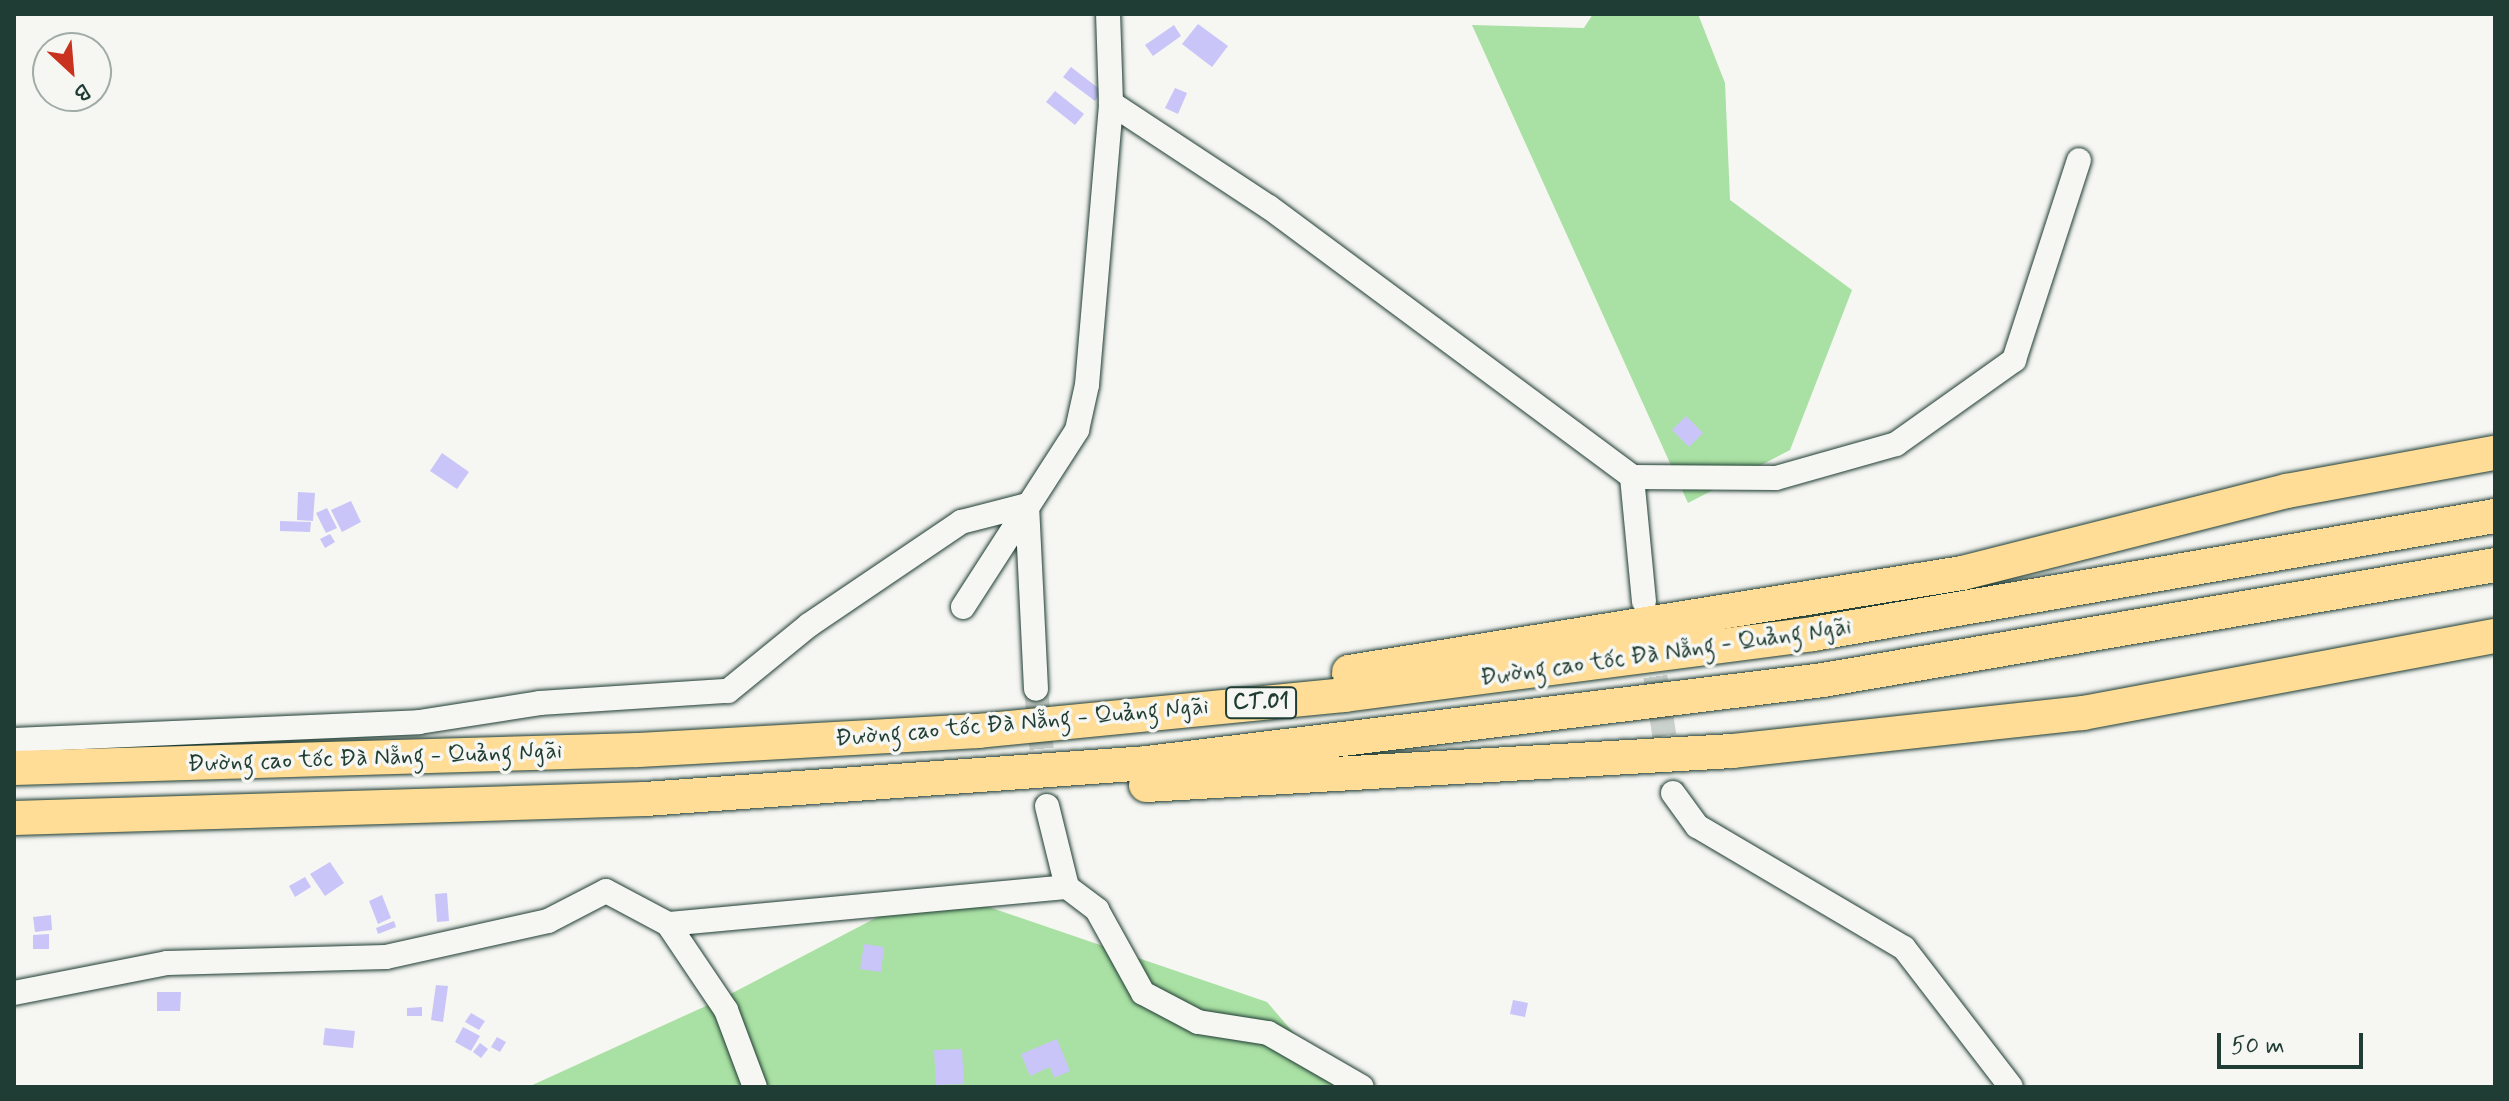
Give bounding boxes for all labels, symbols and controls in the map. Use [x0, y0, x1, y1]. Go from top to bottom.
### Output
north arrow [32, 32, 112, 112]
text: B [69, 76, 94, 107]
street label: Đường cao tốc Đà Nẵng - Quảng Ngãi [1478, 613, 1854, 693]
road number: CT.01 [1225, 685, 1297, 721]
street label: Đường cao tốc Đà Nẵng - Quảng Ngãi [833, 692, 1211, 754]
street label: Đường cao tốc Đà Nẵng - Quảng Ngãi [187, 737, 563, 779]
scale bar [2221, 1017, 2367, 1067]
text: 50 m [2231, 1031, 2285, 1062]

